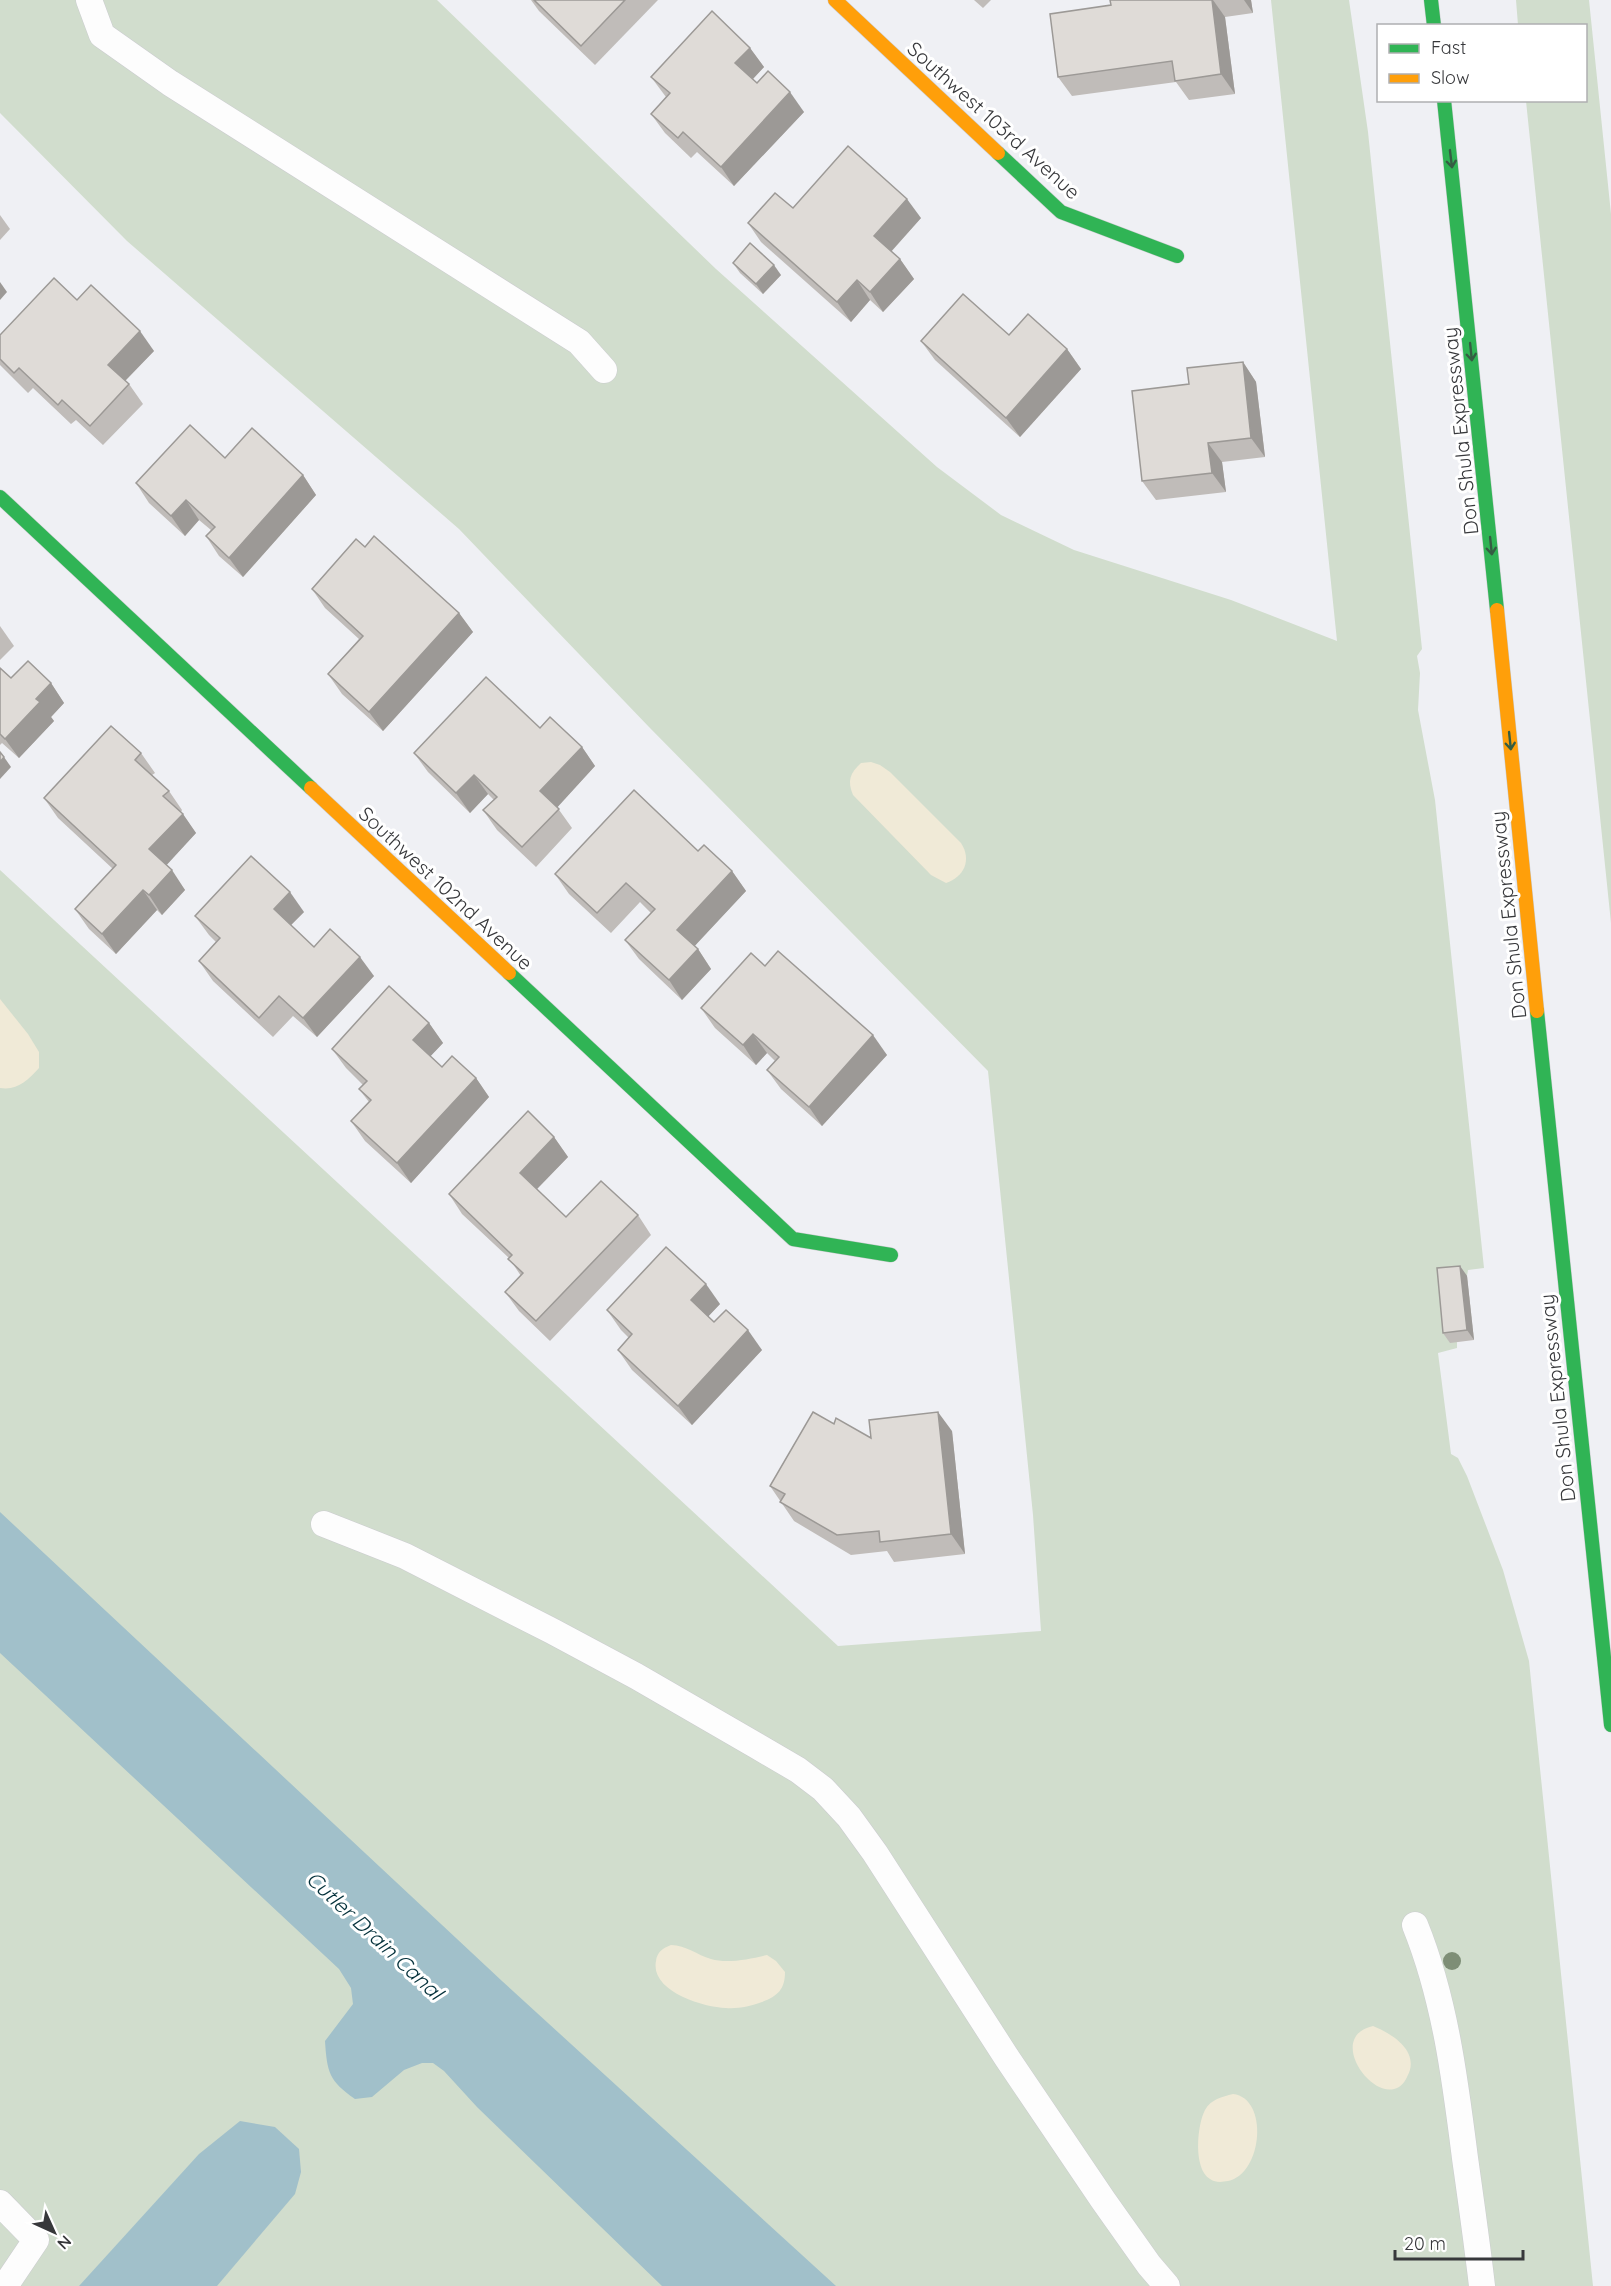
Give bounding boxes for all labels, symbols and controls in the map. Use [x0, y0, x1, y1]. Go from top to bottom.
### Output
legend [1377, 24, 1587, 102]
street label: Southwest 103rd Avenue [902, 36, 1086, 204]
text: Fast [1431, 36, 1466, 59]
text: Slow [1431, 66, 1469, 89]
one-way arrow [1445, 148, 1456, 168]
street label: Don Shula Expressway [1437, 326, 1483, 536]
one-way arrow [1466, 342, 1477, 362]
one-way arrow [1486, 536, 1497, 556]
one-way arrow [1505, 730, 1516, 750]
street label: Southwest 102nd Avenue [354, 801, 538, 975]
street label: Don Shula Expressway [1485, 810, 1531, 1020]
street label: Don Shula Expressway [1534, 1293, 1580, 1503]
water label: Cutler Drain Canal [301, 1865, 450, 2006]
north arrow [24, 2202, 84, 2262]
scale bar [1395, 2223, 1522, 2261]
text: N [53, 2231, 76, 2254]
text: 20 m [1404, 2232, 1446, 2255]

